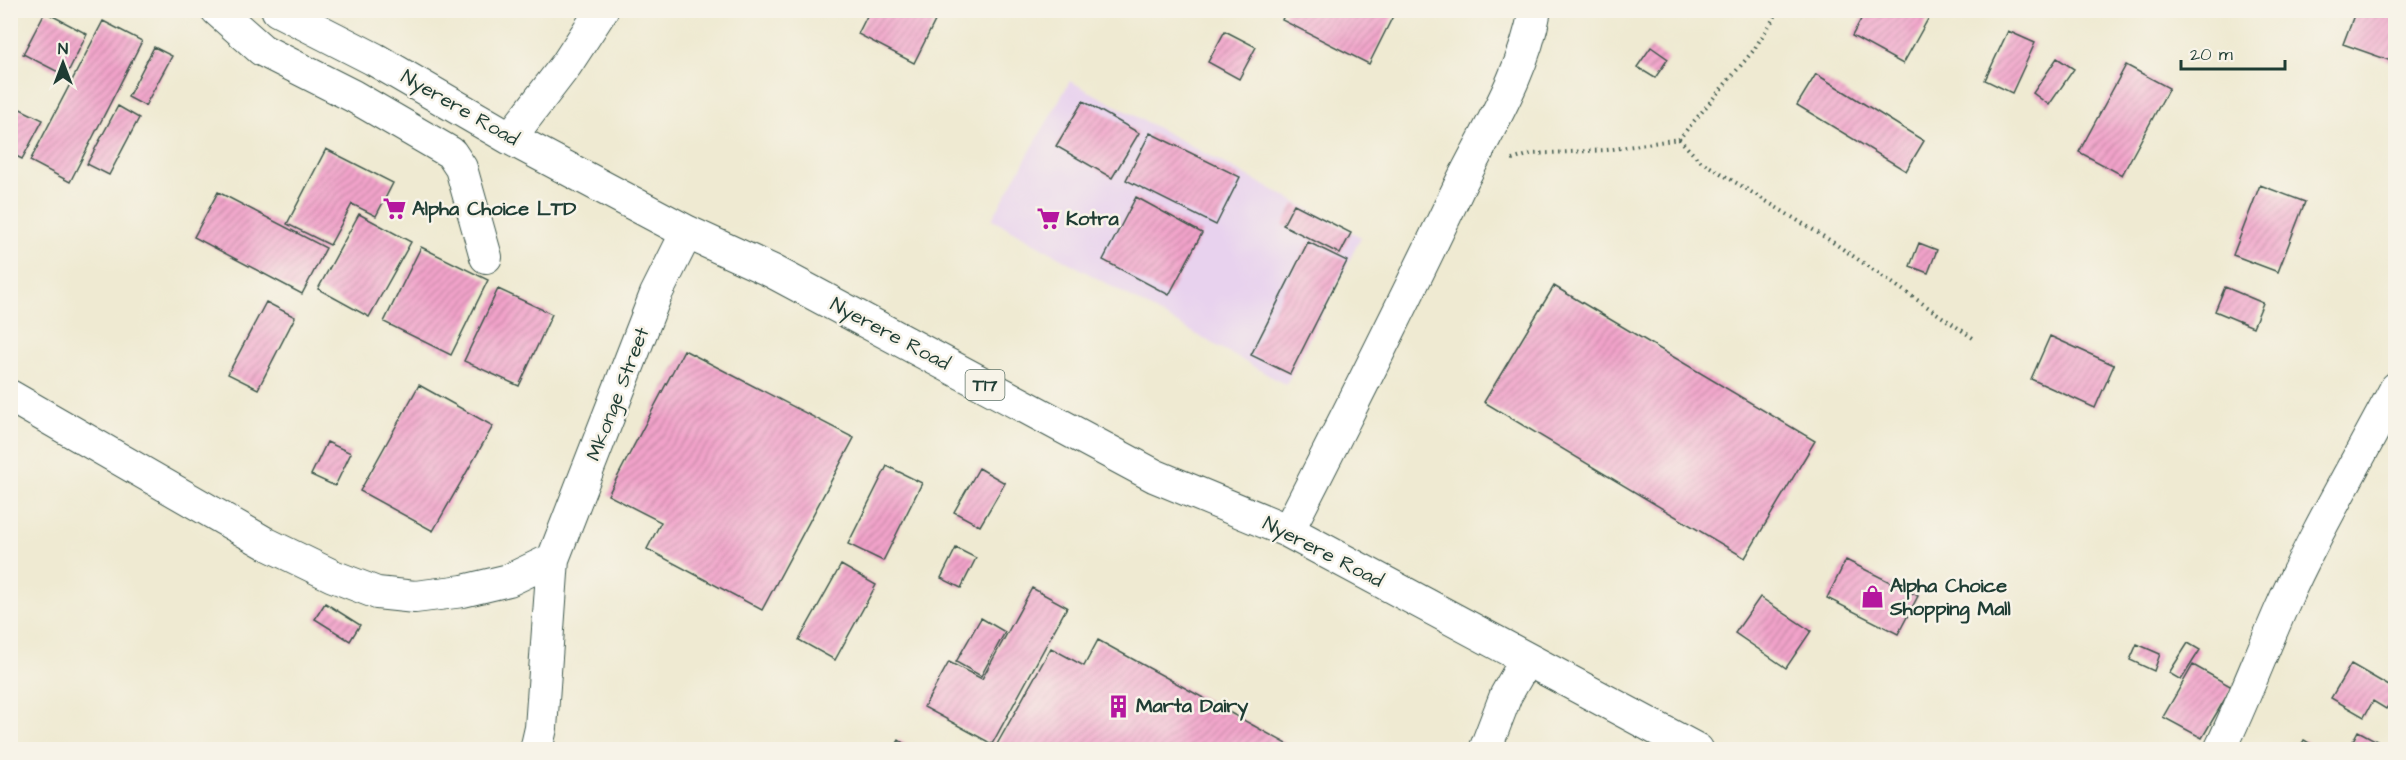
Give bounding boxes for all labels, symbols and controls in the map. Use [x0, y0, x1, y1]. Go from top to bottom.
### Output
north arrow [33, 33, 93, 93]
scale bar [2181, 33, 2284, 71]
text: N [58, 38, 68, 60]
text: 20 m [2190, 42, 2233, 67]
street label: Nyerere Road [395, 63, 524, 154]
place label: Alpha Choice LTD [412, 195, 576, 223]
supermarket icon: Alpha Choice LTD [381, 196, 407, 222]
place label: Kotra [1066, 205, 1119, 233]
supermarket icon: Kotra [1035, 206, 1061, 232]
street label: Nyerere Road [825, 291, 955, 378]
street label: Mkonge Street [580, 323, 657, 465]
road number: T17 [966, 370, 1004, 400]
street label: Nyerere Road [1257, 510, 1388, 595]
place label: Alpha Choice Shopping Mall [1889, 572, 2011, 624]
shop icon: Alpha Choice Shopping Mall [1859, 584, 1885, 610]
place label: Marta Dairy [1136, 692, 1248, 721]
building icon: Marta Dairy [1105, 693, 1131, 719]

